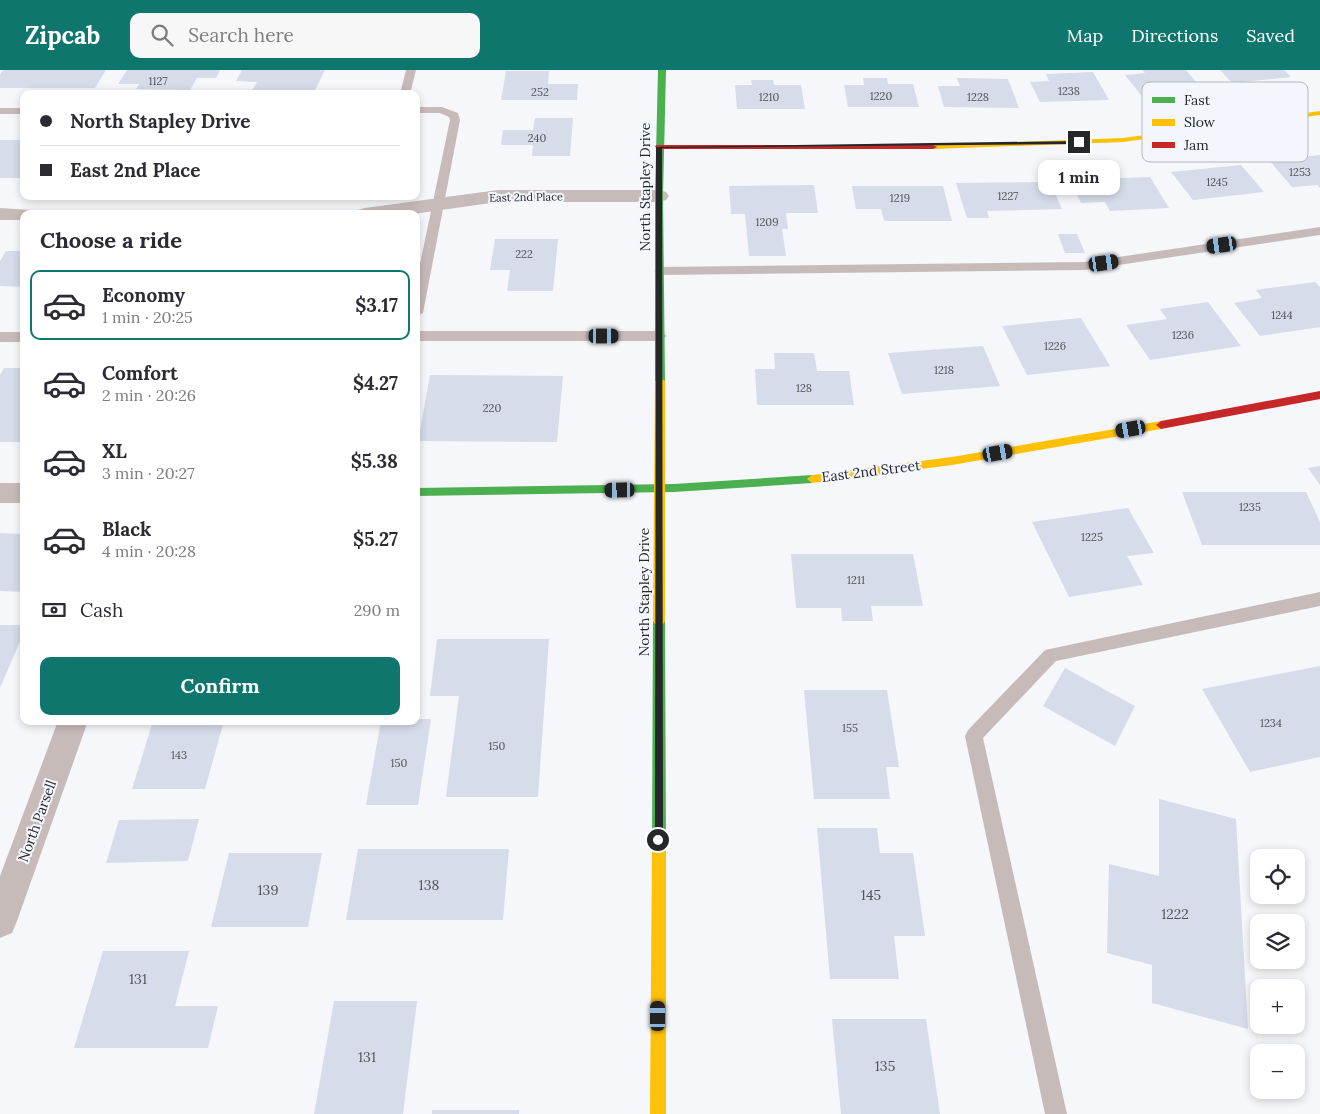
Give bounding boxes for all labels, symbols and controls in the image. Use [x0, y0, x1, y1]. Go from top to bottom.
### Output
search box [130, 13, 480, 58]
text: Zipcab [25, 20, 100, 51]
icon: search [148, 21, 176, 49]
text: Search here [188, 23, 294, 47]
text: Map [1067, 24, 1103, 47]
text: Directions [1131, 24, 1218, 47]
text: Saved [1246, 24, 1295, 47]
house number: 1127 [149, 74, 168, 88]
legend [1142, 82, 1308, 162]
house number: 1238 [1058, 84, 1080, 98]
house number: 252 [531, 85, 549, 99]
house number: 1220 [870, 89, 892, 103]
house number: 1210 [759, 90, 780, 104]
house number: 1228 [967, 90, 989, 104]
text: Fast [1184, 91, 1211, 109]
text: North Stapley Drive [70, 109, 250, 133]
text: Slow [1184, 113, 1216, 131]
street label: North Stapley Drive [636, 122, 654, 251]
house number: 240 [528, 131, 546, 145]
route end [1068, 131, 1090, 153]
text: Jam [1183, 136, 1209, 154]
text: East 2nd Place [70, 158, 200, 182]
callout: 1 min [1038, 160, 1120, 194]
house number: 1253 [1289, 165, 1311, 179]
text: 1 min [1059, 167, 1099, 187]
house number: 1245 [1206, 175, 1228, 189]
street label: East 2nd Place [489, 189, 563, 205]
house number: 1227 [998, 189, 1018, 203]
house number: 1219 [890, 191, 910, 205]
house number: 1209 [755, 215, 779, 229]
text: Choose a ride [40, 226, 182, 254]
car [1206, 235, 1237, 255]
house number: 222 [515, 247, 533, 261]
car [1088, 253, 1119, 273]
icon: car [42, 283, 87, 328]
text: Economy [102, 283, 185, 307]
text: $3.17 [355, 293, 398, 317]
text: 1 min · 20:25 [102, 307, 193, 327]
house number: 1244 [1271, 308, 1293, 322]
house number: 1236 [1172, 328, 1194, 342]
car [589, 329, 619, 344]
house number: 1226 [1044, 339, 1066, 353]
icon: car [42, 361, 87, 406]
text: Comfort [102, 361, 178, 385]
house number: 1218 [934, 363, 954, 377]
text: $4.27 [353, 371, 398, 395]
house number: 128 [796, 381, 812, 395]
text: 2 min · 20:26 [102, 385, 196, 405]
house number: 220 [483, 401, 501, 415]
car [1114, 419, 1147, 439]
icon: car [42, 439, 87, 484]
text: XL [102, 439, 127, 463]
car [981, 443, 1014, 463]
text: $5.38 [351, 449, 398, 473]
street label: East 2nd Street [821, 456, 922, 486]
text: 3 min · 20:27 [102, 463, 195, 483]
car [604, 482, 635, 498]
house number: 1235 [1239, 500, 1261, 514]
icon: car [42, 517, 87, 562]
text: Black [102, 517, 151, 541]
text: $5.27 [353, 527, 398, 551]
street label: North Stapley Drive [635, 527, 653, 656]
house number: 1225 [1081, 530, 1103, 544]
text: 4 min · 20:28 [102, 541, 196, 561]
house number: 1211 [847, 573, 865, 587]
icon: cash [40, 596, 68, 624]
text: Cash [80, 598, 123, 622]
text: 290 m [354, 600, 400, 620]
button: Confirm [40, 657, 400, 715]
house number: 1234 [1260, 716, 1282, 730]
house number: 155 [842, 721, 858, 735]
house number: 150 [489, 739, 506, 753]
house number: 143 [171, 748, 187, 762]
house number: 150 [391, 756, 408, 770]
street label: North Parsell [14, 777, 60, 864]
route start [647, 829, 669, 851]
map controls [1250, 849, 1305, 1099]
button: locate [1250, 849, 1305, 904]
house number: 138 [419, 876, 440, 894]
house number: 139 [258, 881, 279, 899]
house number: 145 [861, 886, 881, 904]
house number: 1222 [1161, 905, 1189, 923]
button: layers [1250, 914, 1305, 969]
house number: 131 [129, 970, 147, 988]
button: + [1250, 979, 1305, 1034]
car [650, 1001, 665, 1031]
button: − [1250, 1044, 1305, 1099]
house number: 131 [358, 1048, 376, 1066]
house number: 135 [875, 1057, 895, 1075]

